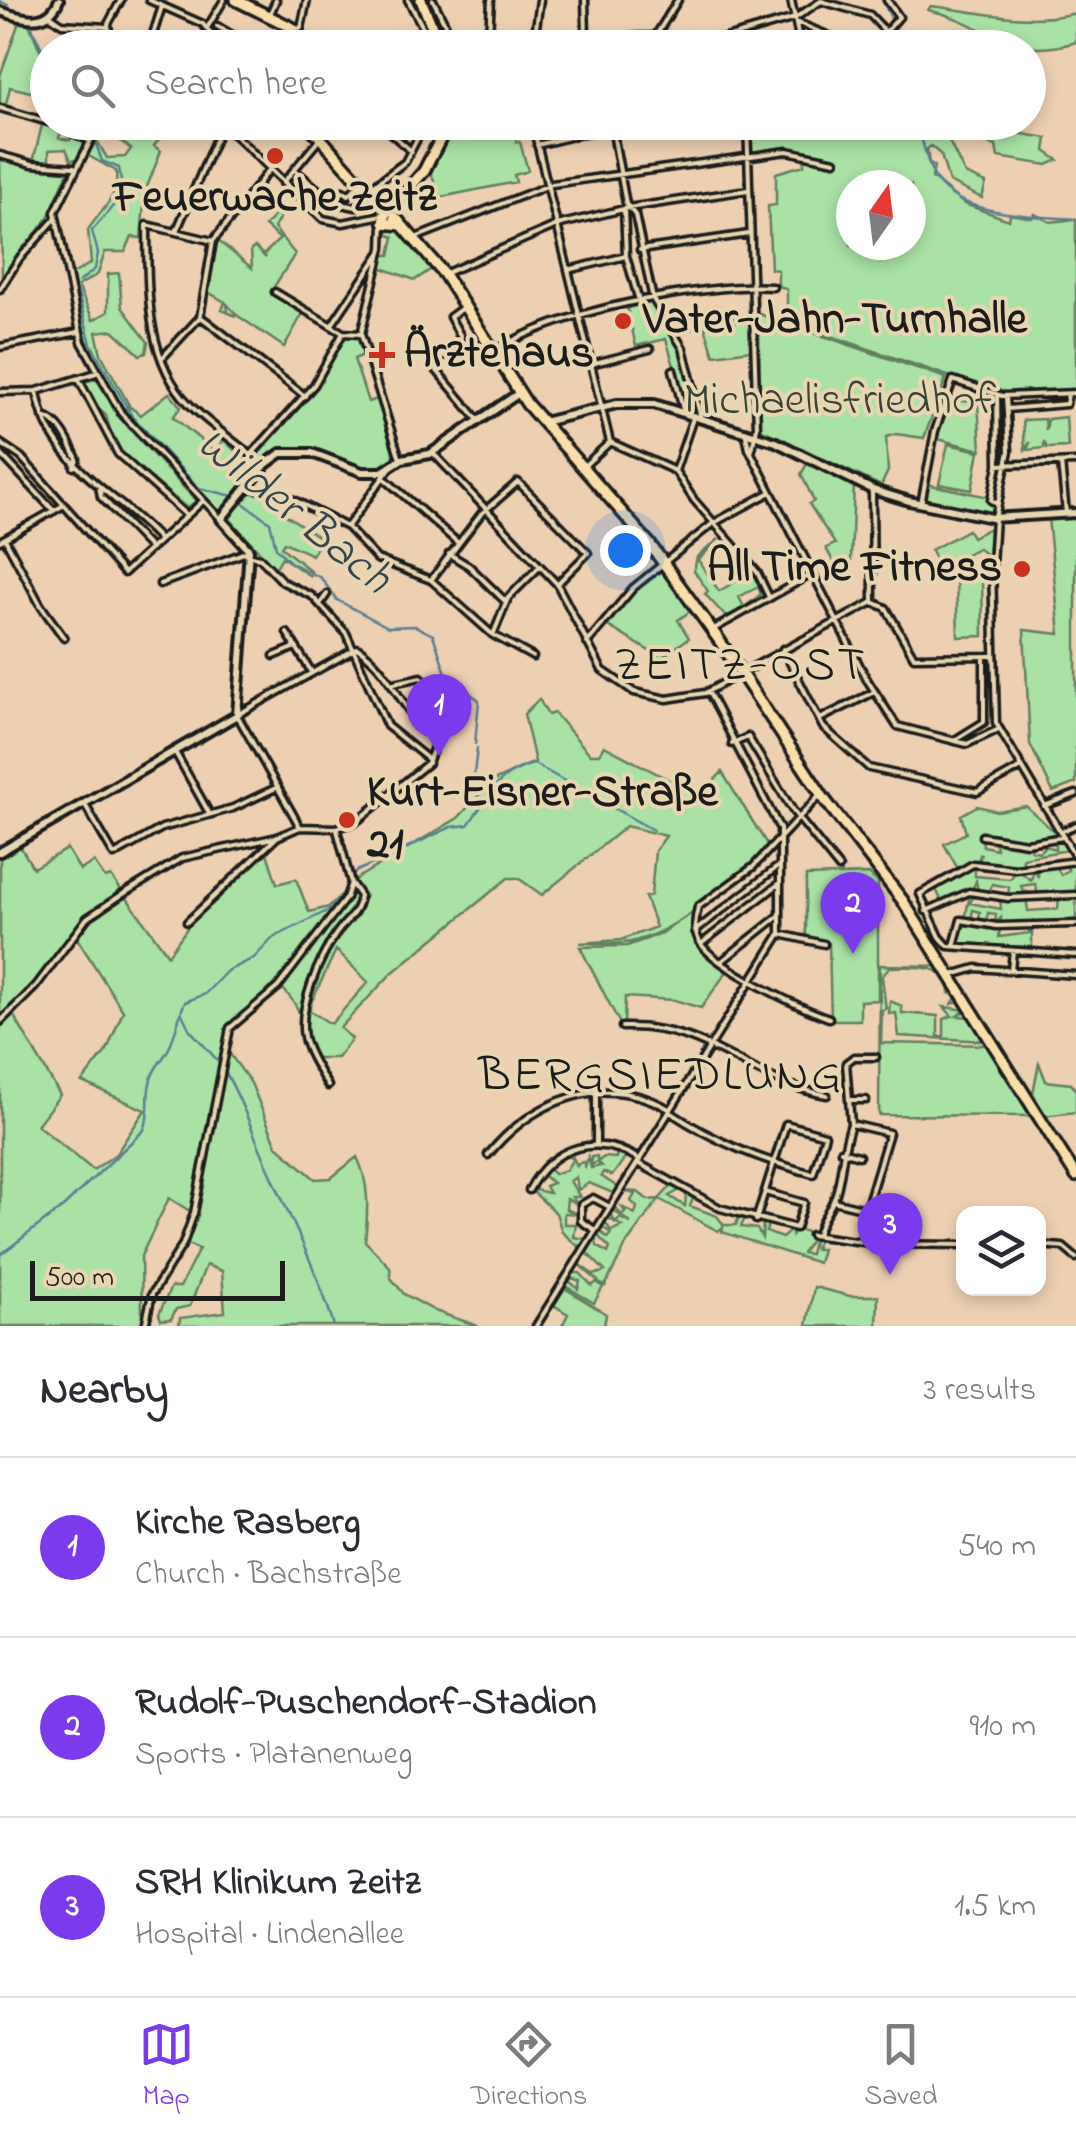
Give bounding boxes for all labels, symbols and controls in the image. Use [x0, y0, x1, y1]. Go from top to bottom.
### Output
search box [30, 30, 1046, 140]
text: Search here [145, 57, 327, 113]
icon: search [65, 58, 120, 113]
marker: Feuerwache Zeitz [264, 145, 286, 167]
place label: Feuerwache Zeitz [111, 166, 438, 232]
north arrow [836, 170, 926, 260]
place label: Vater-Jahn-Turnhalle [642, 288, 1029, 354]
marker: Vater-Jahn-Turnhalle [612, 310, 634, 332]
place label: Ärztehaus [404, 322, 594, 388]
marker: Ärztehaus [369, 342, 395, 368]
park label: Michaelisfriedhof [684, 369, 996, 435]
water label: Wilder Bach [180, 411, 407, 614]
your location [600, 525, 651, 576]
place label: All Time Fitness [707, 536, 1002, 602]
marker: All Time Fitness [1011, 558, 1033, 580]
district label: ZEITZ-OST [615, 632, 867, 702]
pin: 1 [406, 674, 472, 756]
place label: Kurt-Eisner-Straße 21 [366, 761, 720, 879]
marker: Kurt-Eisner-Straße 21 [336, 809, 358, 831]
pin: 2 [820, 872, 886, 954]
district label: BERGSIEDLUNG [477, 1042, 844, 1112]
pin: 3 [858, 1192, 922, 1275]
map controls [956, 1206, 1046, 1296]
button: layers [956, 1206, 1046, 1296]
scale bar [30, 1256, 285, 1300]
text: 500 m [45, 1258, 114, 1299]
text: Nearby [40, 1361, 168, 1422]
text: 3 results [924, 1368, 1036, 1415]
text: Kirche Rasberg [135, 1496, 360, 1552]
text: 1 [67, 1524, 78, 1571]
text: 540 m [958, 1524, 1036, 1571]
text: Church · Bachstraße [135, 1552, 402, 1599]
text: Rudolf-Puschendorf-Stadion [135, 1676, 596, 1732]
text: 2 [65, 1704, 80, 1751]
text: 910 m [970, 1704, 1036, 1751]
text: Sports · Platanenweg [135, 1732, 412, 1779]
text: SRH Klinikum Zeitz [135, 1856, 421, 1912]
text: 3 [66, 1884, 79, 1931]
text: 1.5 km [954, 1884, 1036, 1931]
text: Hospital · Lindenallee [135, 1912, 404, 1959]
tab: Map [139, 2017, 194, 2118]
tab: Directions [471, 2017, 587, 2118]
tab: Saved [864, 2017, 937, 2118]

